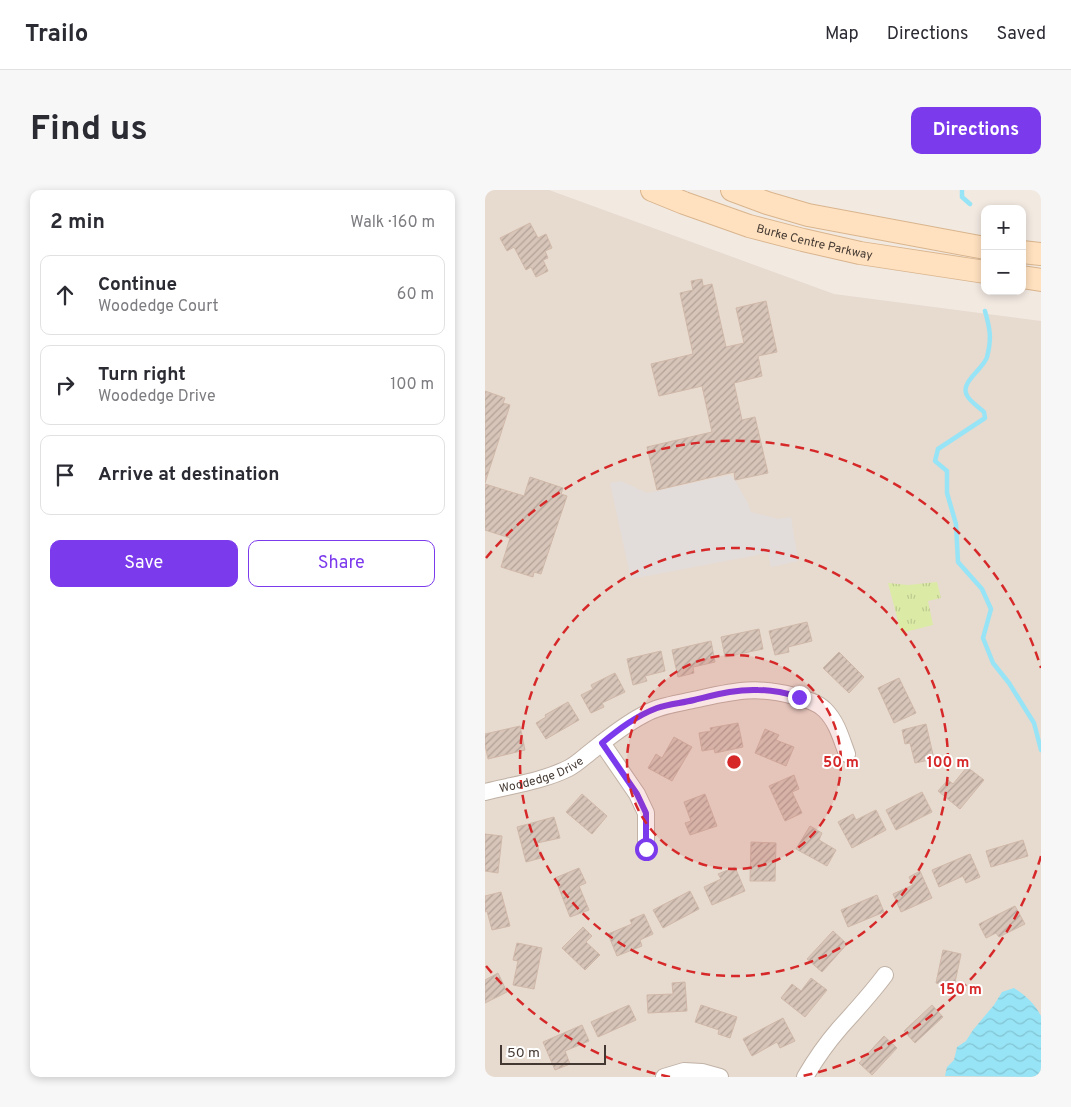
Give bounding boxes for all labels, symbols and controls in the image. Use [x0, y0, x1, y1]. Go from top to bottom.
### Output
text: Trailo [25, 20, 88, 50]
text: Map [825, 23, 859, 46]
text: Directions [887, 23, 969, 46]
text: Saved [997, 23, 1046, 46]
button: Directions [911, 107, 1041, 154]
text: Find us [30, 108, 148, 152]
map controls [981, 205, 1026, 295]
button: + [981, 205, 1026, 250]
text: 2 min [50, 209, 105, 236]
text: Walk · 160 m [350, 213, 435, 233]
street label: Burke Centre Parkway [754, 221, 874, 264]
button: − [981, 250, 1026, 295]
text: Continue [98, 273, 177, 297]
icon: ahead [51, 281, 79, 309]
text: 60 m [397, 285, 434, 305]
text: Woodedge Court [98, 297, 219, 317]
text: Turn right [98, 363, 186, 387]
icon: right [51, 371, 79, 399]
text: 100 m [390, 375, 434, 395]
text: Woodedge Drive [98, 387, 216, 407]
icon: arrive [51, 461, 79, 489]
text: Arrive at destination [98, 463, 279, 487]
button: Save [50, 540, 238, 587]
button: Share [248, 540, 435, 587]
route end [788, 686, 811, 709]
centre of rings [725, 753, 743, 771]
street label: Woodedge Drive [498, 754, 587, 797]
text: 50 m [823, 754, 859, 773]
text: 100 m [927, 754, 969, 773]
route start [635, 838, 658, 861]
text: 150 m [940, 981, 982, 1000]
scale bar [500, 1042, 606, 1065]
text: 50 m [507, 1045, 540, 1062]

